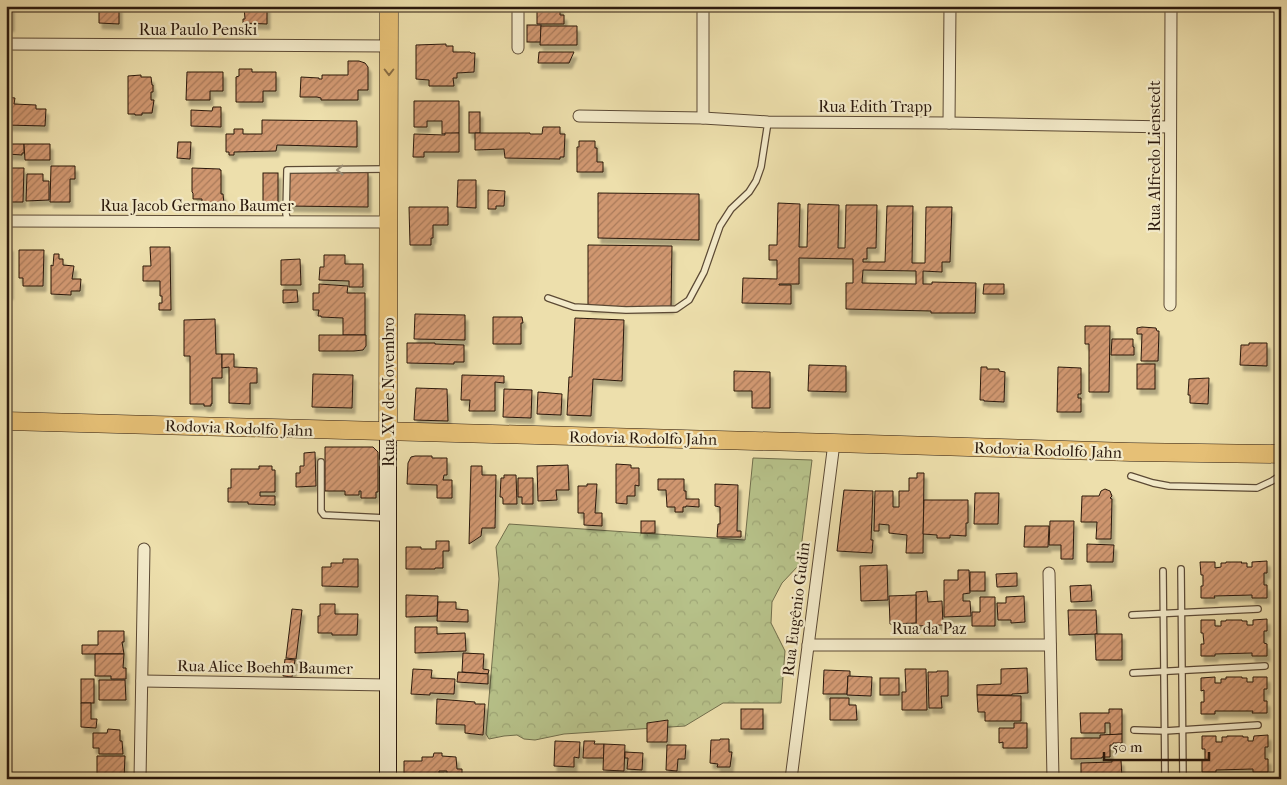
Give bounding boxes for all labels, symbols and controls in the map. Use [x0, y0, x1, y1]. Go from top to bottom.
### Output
street label: Rua Paulo Penski [139, 20, 257, 39]
one-way arrow [384, 69, 394, 77]
street label: Rua Alfredo Lienstedt [1145, 80, 1164, 232]
street label: Rua Edith Trapp [818, 97, 932, 116]
one-way arrow [336, 165, 344, 175]
street label: Rua Jacob Germano Baumer [100, 196, 294, 215]
street label: Rua XV de Novembro [379, 317, 398, 467]
street label: Rodovia Rodolfo Jahn [165, 416, 314, 440]
street label: Rodovia Rodolfo Jahn [569, 427, 718, 449]
street label: Rodovia Rodolfo Jahn [974, 438, 1123, 462]
street label: Rua Eugênio Gudin [778, 540, 814, 677]
street label: Rua da Paz [892, 619, 966, 638]
street label: Rua Alice Boehm Baumer [177, 656, 353, 678]
scale bar [1104, 730, 1210, 762]
text: 50 m [1112, 738, 1143, 756]

